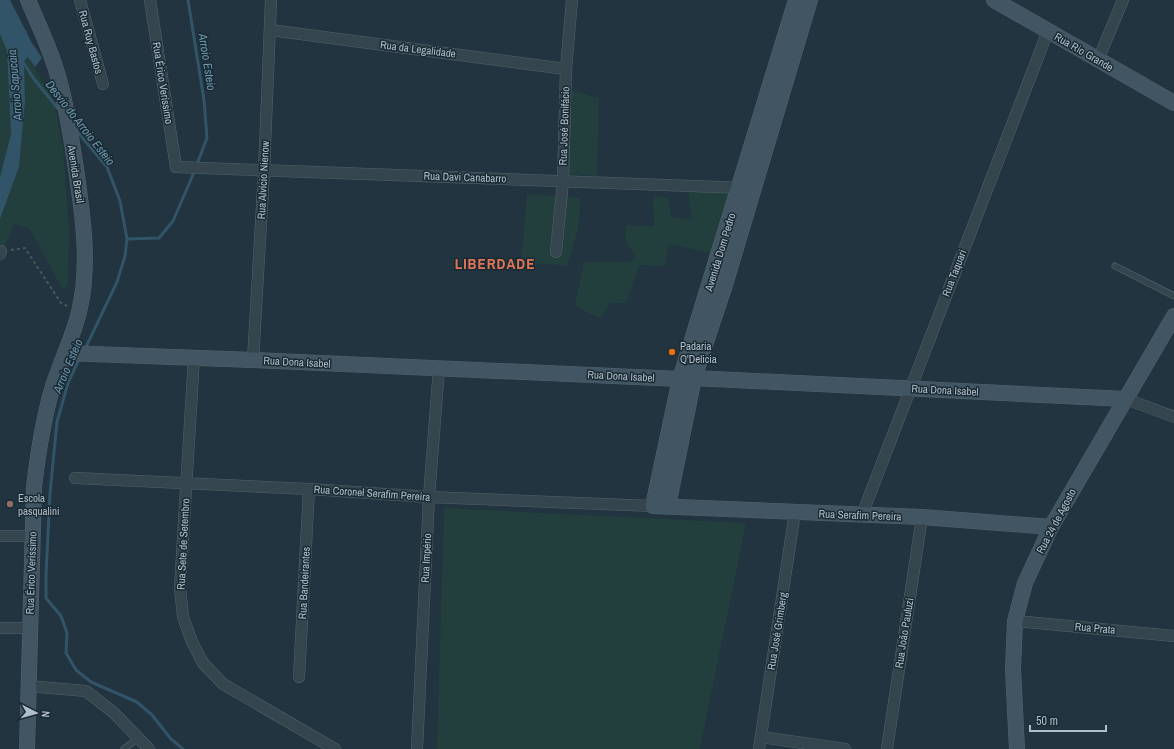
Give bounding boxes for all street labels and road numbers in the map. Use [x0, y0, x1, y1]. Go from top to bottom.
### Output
street label: Rua Ruy Bastos [76, 9, 106, 76]
street label: Rua Rio Grande [1052, 30, 1116, 74]
street label: Rua da Legalidade [379, 37, 457, 61]
street label: Rua Érico Veríssimo [150, 41, 176, 125]
street label: Rua José Bonifácio [556, 86, 572, 166]
street label: Rua Alvício Nienow [254, 140, 272, 220]
street label: Avenida Brasil [64, 143, 87, 204]
street label: Rua Davi Canabarro [423, 169, 507, 185]
street label: Avenida Dom Pedro [701, 211, 739, 294]
street label: Rua Taquari [939, 248, 969, 298]
street label: Rua Dona Isabel [263, 353, 331, 371]
street label: Rua Dona Isabel [587, 367, 655, 385]
street label: Rua Dona Isabel [911, 381, 979, 399]
street label: Rua Coronel Serafim Pereira [313, 482, 431, 504]
street label: Rua 24 de Agosto [1033, 486, 1079, 556]
street label: Rua Sete de Setembro [174, 498, 192, 590]
street label: Rua Serafim Pereira [818, 507, 902, 523]
street label: Rua Érico Veríssimo [23, 531, 39, 615]
street label: Rua Império [418, 533, 434, 583]
street label: Rua Bandeirantes [295, 546, 313, 620]
street label: Rua José Grimberg [764, 591, 790, 671]
street label: Rua João Pauluzi [892, 597, 916, 669]
street label: Rua Prata [1074, 619, 1116, 637]

